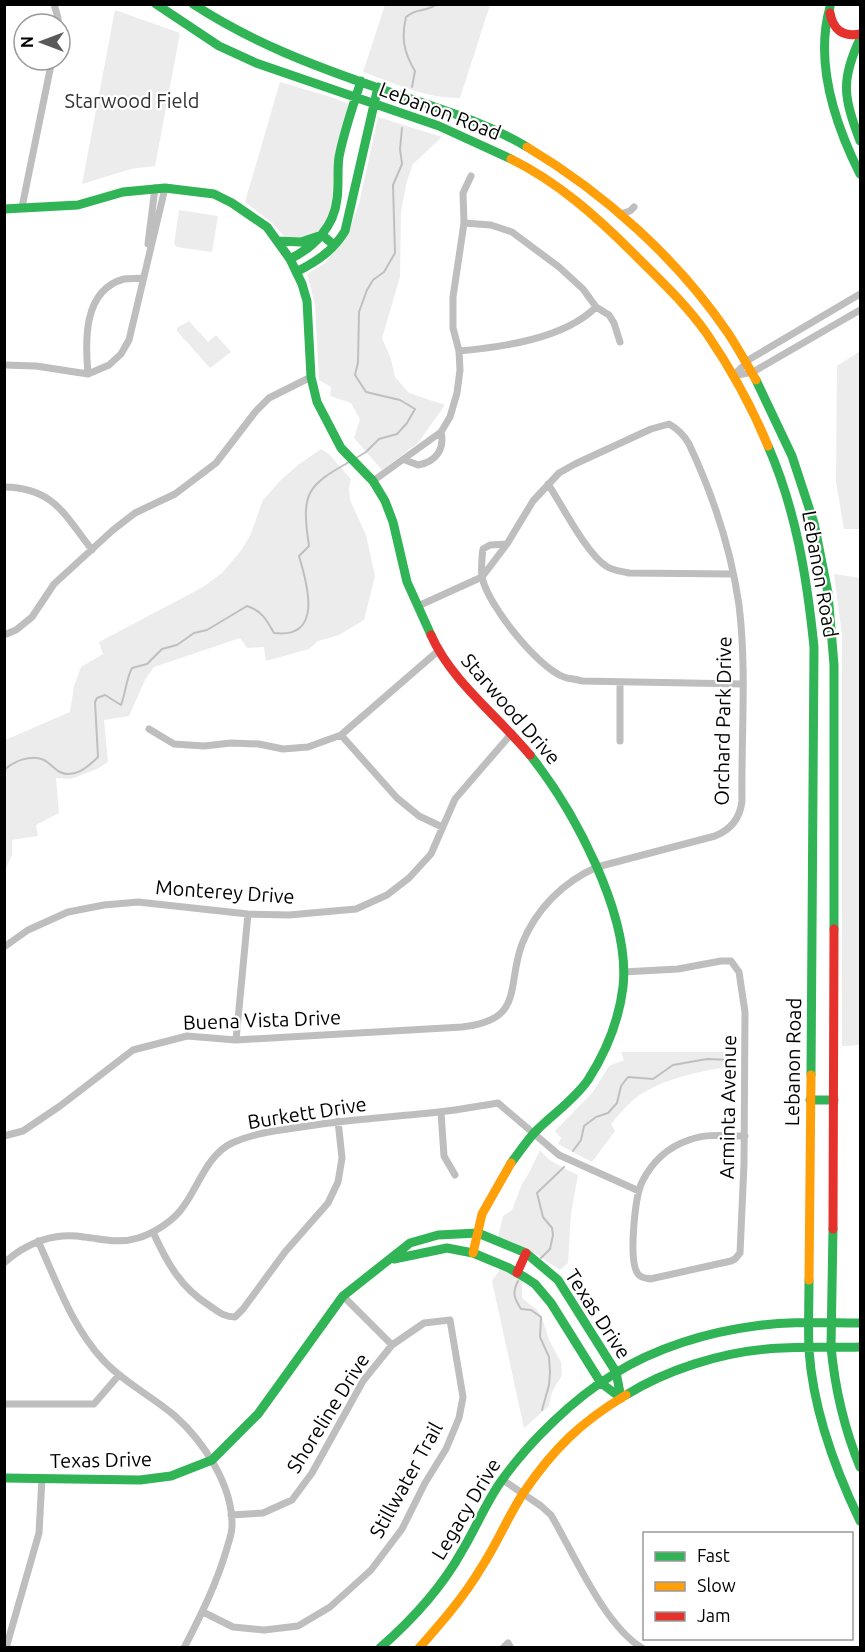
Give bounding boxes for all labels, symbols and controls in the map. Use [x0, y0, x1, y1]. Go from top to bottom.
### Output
north arrow [12, 12, 72, 72]
text: N [18, 36, 36, 48]
street label: Lebanon Road [376, 77, 504, 144]
park label: Starwood Field [64, 89, 200, 112]
street label: Lebanon Road [798, 509, 843, 639]
street label: Orchard Park Drive [710, 636, 735, 806]
street label: Starwood Drive [457, 649, 566, 769]
street label: Monterey Drive [155, 875, 295, 908]
street label: Lebanon Road [780, 998, 805, 1126]
street label: Buena Vista Drive [182, 1005, 341, 1034]
street label: Arminta Avenue [715, 1035, 740, 1179]
street label: Burkett Drive [246, 1092, 368, 1133]
street label: Texas Drive [561, 1265, 636, 1363]
street label: Shoreline Drive [282, 1349, 374, 1477]
street label: Stillwater Trail [364, 1418, 447, 1542]
street label: Texas Drive [50, 1447, 152, 1472]
street label: Legacy Drive [426, 1454, 505, 1564]
legend [643, 1532, 853, 1640]
text: Fast [697, 1545, 730, 1565]
text: Slow [697, 1575, 736, 1595]
text: Jam [697, 1605, 731, 1625]

